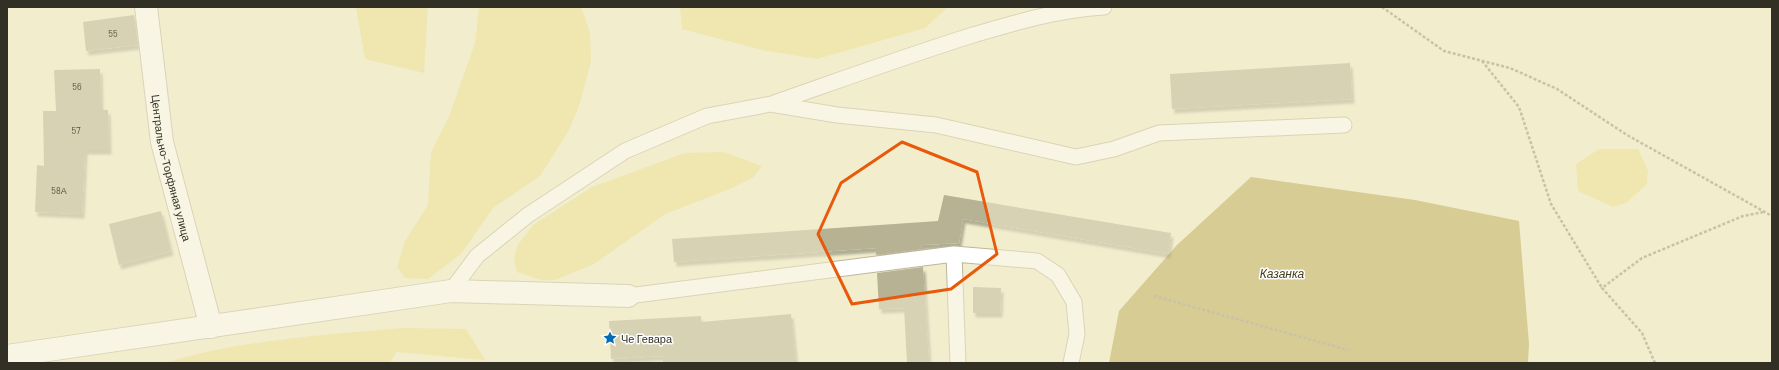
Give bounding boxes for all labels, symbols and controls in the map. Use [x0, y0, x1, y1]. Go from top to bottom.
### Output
house number: 55 [108, 28, 118, 39]
house number: 56 [72, 81, 82, 92]
street label: Центрально-Торфяная улица [150, 94, 195, 243]
house number: 57 [72, 125, 81, 136]
house number: 58А [51, 185, 67, 196]
water label: Казанка [1260, 266, 1305, 280]
place icon: Че Гевара [602, 330, 618, 346]
place label: Че Гевара [621, 332, 673, 345]

